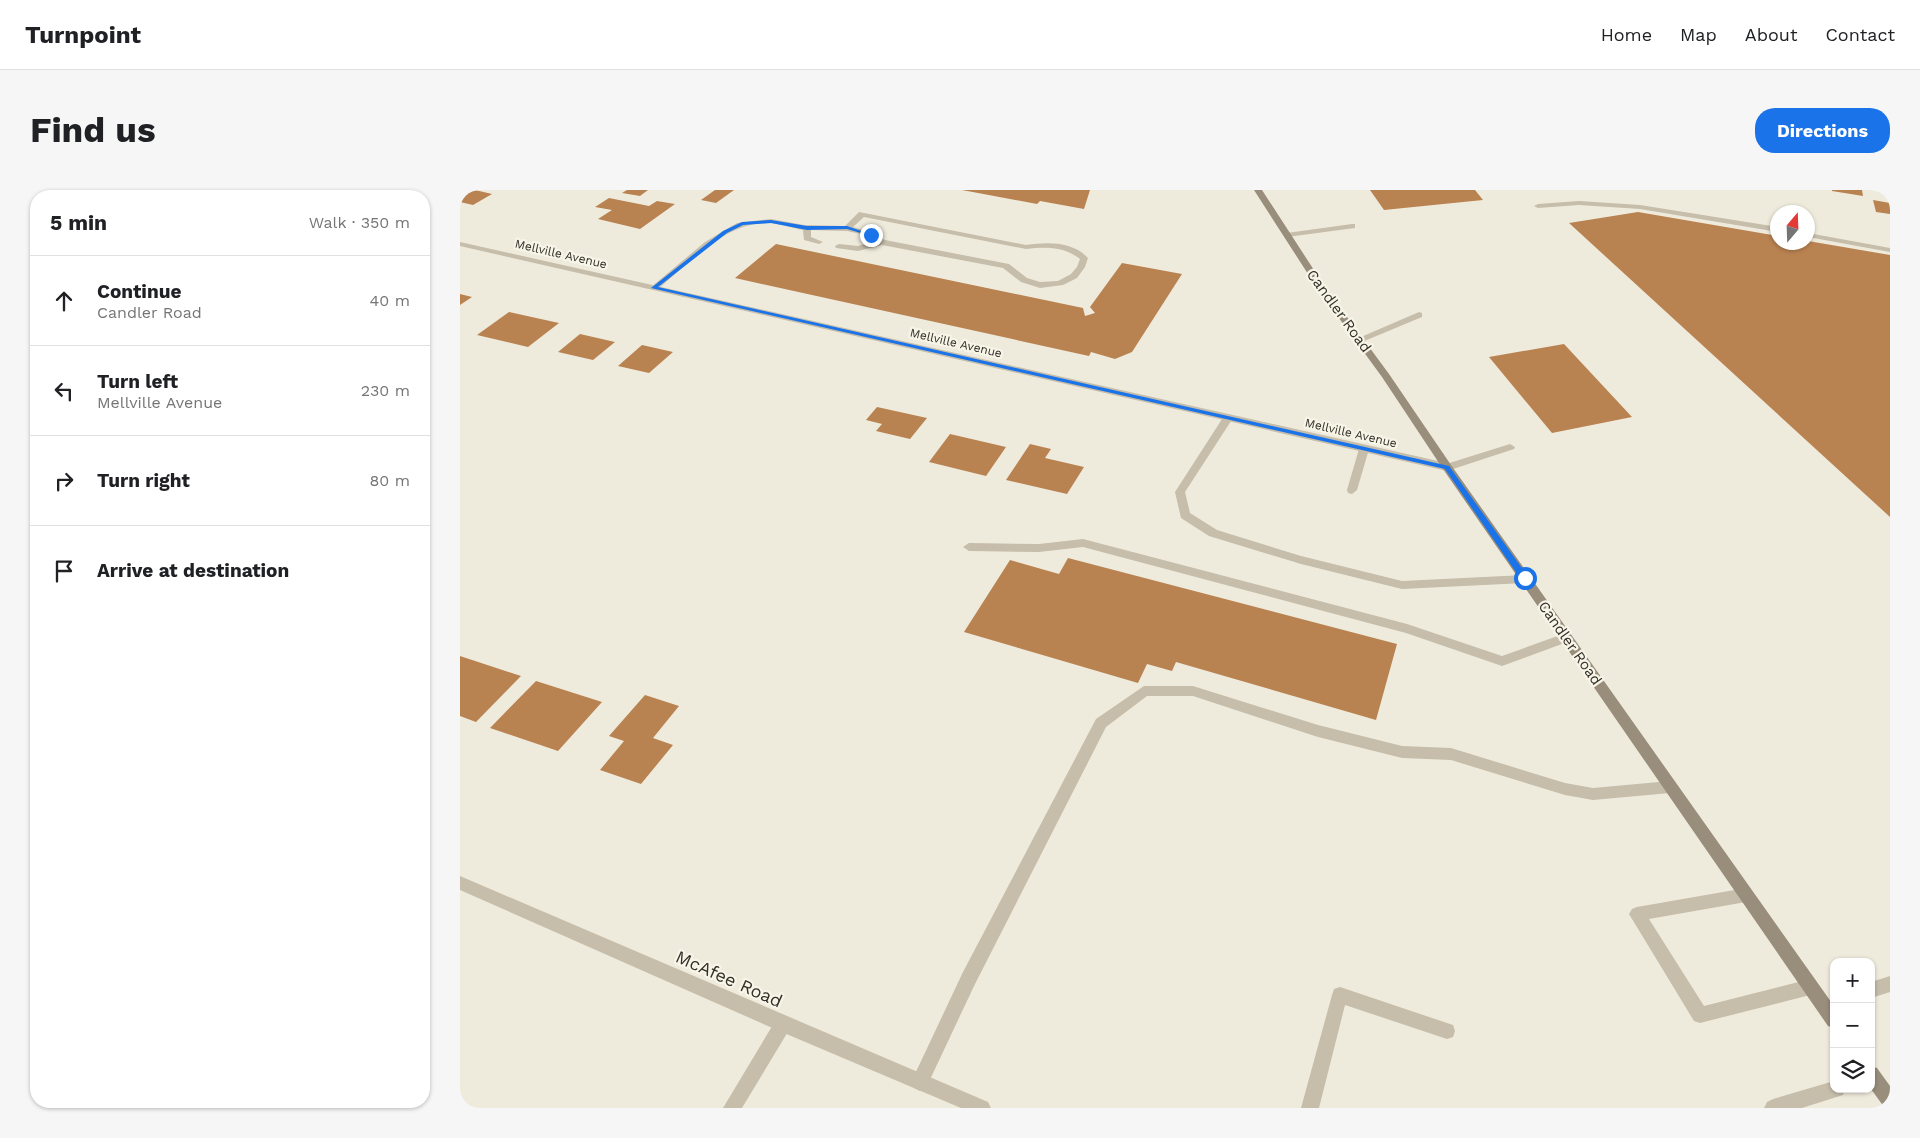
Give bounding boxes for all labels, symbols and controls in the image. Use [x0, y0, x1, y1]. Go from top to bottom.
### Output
text: Turnpoint [25, 21, 141, 49]
text: Home [1601, 24, 1652, 45]
text: Map [1680, 24, 1717, 45]
text: About [1745, 24, 1797, 45]
text: Contact [1825, 24, 1895, 45]
button: Directions [1755, 108, 1890, 153]
text: Find us [30, 109, 156, 151]
north arrow [1770, 205, 1815, 250]
text: 5 min [50, 210, 107, 235]
text: Walk · 350 m [309, 213, 410, 232]
route end [860, 224, 883, 247]
street label: Mellville Avenue [514, 237, 608, 271]
street label: Candler Road [1303, 266, 1375, 356]
text: Continue [97, 280, 181, 303]
icon: ahead [50, 287, 78, 315]
text: 40 m [370, 291, 410, 310]
text: Candler Road [97, 303, 202, 322]
street label: Mellville Avenue [909, 326, 1003, 360]
text: Turn left [97, 370, 178, 393]
icon: left [50, 377, 78, 405]
text: 230 m [361, 381, 410, 400]
text: Mellville Avenue [97, 393, 222, 412]
street label: Mellville Avenue [1304, 416, 1398, 450]
icon: right [50, 467, 78, 495]
text: Turn right [97, 469, 190, 492]
text: 80 m [369, 471, 410, 490]
icon: arrive [50, 557, 78, 585]
text: Arrive at destination [97, 559, 289, 582]
route start [1514, 567, 1537, 590]
street label: Candler Road [1534, 598, 1606, 688]
street label: McAfee Road [673, 946, 786, 1011]
map controls [1830, 958, 1875, 1093]
button: + [1830, 958, 1875, 1003]
button: − [1830, 1003, 1875, 1048]
button: layers [1830, 1048, 1875, 1093]

